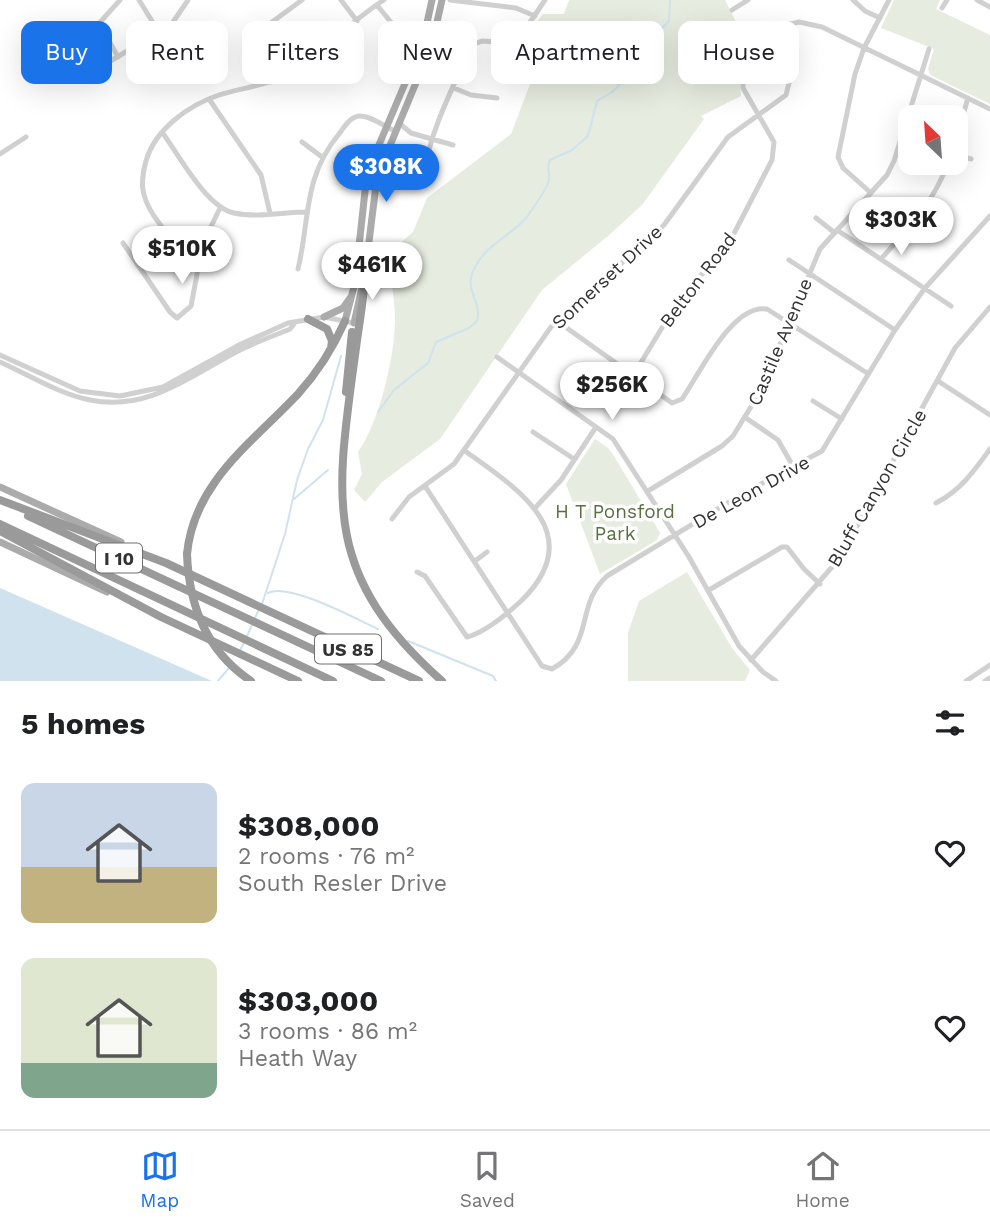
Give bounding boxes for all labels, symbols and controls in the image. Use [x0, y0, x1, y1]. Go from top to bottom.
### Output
chip: Buy [21, 21, 112, 84]
chip: Rent [126, 21, 228, 84]
chip: Filters [242, 21, 364, 84]
chip: New [378, 21, 477, 84]
chip: Apartment [491, 21, 664, 84]
chip: House [678, 21, 799, 84]
north arrow [898, 105, 968, 175]
map controls [898, 105, 968, 175]
pin: $308K [337, 144, 435, 204]
text: $308K [349, 153, 423, 180]
pin: $303K [852, 198, 950, 257]
text: $303K [865, 206, 937, 233]
street label: Somerset Drive [547, 220, 667, 334]
pin: $510K [133, 226, 231, 286]
street label: Belton Road [655, 228, 741, 332]
text: $510K [148, 235, 216, 262]
pin: $461K [323, 243, 421, 302]
text: $461K [337, 251, 407, 278]
street label: Castile Avenue [743, 275, 817, 409]
pin: $256K [563, 362, 661, 422]
text: $256K [576, 371, 648, 398]
street label: Bluff Canyon Circle [822, 405, 932, 571]
street label: De Leon Drive [689, 450, 813, 534]
park label: H T Ponsford Park [555, 500, 675, 545]
road number: I 10 [96, 544, 142, 572]
road number: US 85 [315, 634, 381, 664]
icon: filters [931, 704, 969, 742]
text: 5 homes [21, 706, 145, 741]
text: $308,000 [238, 808, 380, 843]
icon: home [77, 811, 161, 895]
icon: heart [931, 834, 969, 872]
text: 2 rooms · 76 m² [238, 843, 414, 870]
text: South Resler Drive [238, 870, 447, 897]
text: $303,000 [238, 983, 378, 1018]
icon: home [77, 986, 161, 1070]
icon: heart [931, 1009, 969, 1047]
text: 3 rooms · 86 m² [238, 1018, 417, 1045]
text: Heath Way [238, 1045, 357, 1072]
tab: Map [140, 1147, 179, 1212]
tab: Saved [460, 1147, 515, 1212]
tab: Home [795, 1147, 850, 1212]

